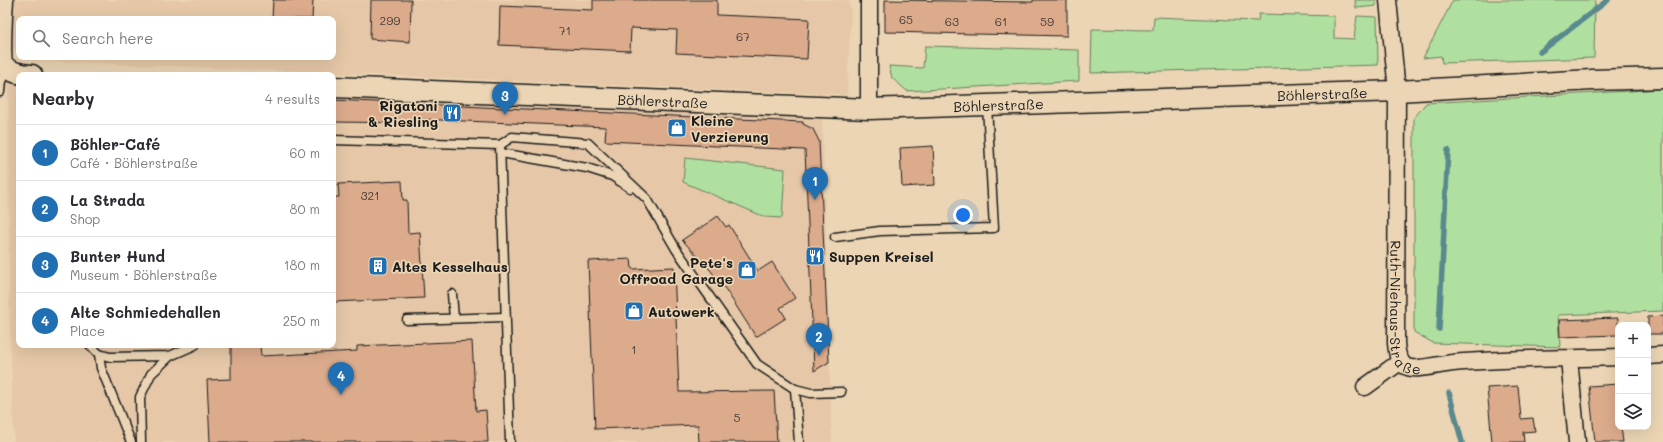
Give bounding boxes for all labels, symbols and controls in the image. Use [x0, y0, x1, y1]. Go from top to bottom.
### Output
house number: 65 [899, 11, 913, 27]
house number: 299 [380, 12, 400, 28]
house number: 63 [945, 13, 959, 29]
house number: 61 [995, 13, 1007, 29]
house number: 59 [1040, 13, 1054, 29]
search box [16, 16, 336, 60]
house number: 71 [559, 22, 571, 38]
icon: search [30, 27, 52, 49]
text: Search here [62, 28, 153, 48]
house number: 67 [736, 28, 750, 44]
pin: 3 [492, 82, 518, 115]
street label: Böhlerstraße [1277, 83, 1368, 105]
text: Nearby [32, 87, 94, 109]
street label: Böhlerstraße [617, 89, 708, 112]
text: 4 results [265, 90, 320, 107]
street label: Böhlerstraße [953, 94, 1044, 116]
place label: Rigatoni & Riesling [368, 96, 438, 131]
restaurant icon: Rigatoni & Riesling [441, 102, 463, 124]
place label: Kleine Verzierung [691, 111, 769, 146]
shop icon: Kleine Verzierung [666, 117, 688, 139]
text: Böhler-Café [70, 134, 160, 154]
text: 1 [42, 144, 48, 161]
text: 60 m [290, 144, 320, 161]
text: Café · Böhlerstraße [70, 154, 198, 171]
pin: 1 [802, 167, 828, 200]
house number: 321 [360, 187, 380, 203]
text: La Strada [70, 190, 145, 210]
text: 2 [41, 200, 49, 217]
text: 80 m [290, 200, 320, 217]
your location [953, 205, 973, 225]
text: Shop [70, 210, 100, 227]
street label: Ruth-Niehaus-Straße [1386, 240, 1421, 378]
restaurant icon: Suppen Kreisel [804, 245, 826, 267]
text: Bunter Hund [70, 246, 165, 266]
place label: Suppen Kreisel [829, 247, 934, 266]
place label: Pete's Offroad Garage [619, 253, 733, 288]
building icon: Altes Kesselhaus [367, 255, 389, 277]
text: 3 [41, 256, 49, 273]
text: 180 m [284, 256, 320, 273]
place label: Altes Kesselhaus [392, 257, 508, 276]
shop icon: Pete's Offroad Garage [736, 259, 758, 281]
text: Museum · Böhlerstraße [70, 266, 217, 283]
shop icon: Autowerk [623, 300, 645, 322]
text: Alte Schmiedehallen [70, 302, 221, 322]
place label: Autowerk [648, 302, 714, 321]
text: 4 [41, 312, 49, 329]
text: 250 m [283, 312, 320, 329]
text: Place [70, 322, 105, 339]
map controls [1615, 322, 1651, 430]
button: + [1615, 322, 1651, 358]
pin: 2 [806, 323, 832, 356]
house number: 1 [631, 341, 637, 357]
button: − [1615, 358, 1651, 394]
pin: 4 [328, 362, 354, 395]
button: layers [1615, 394, 1651, 430]
house number: 5 [734, 409, 741, 425]

